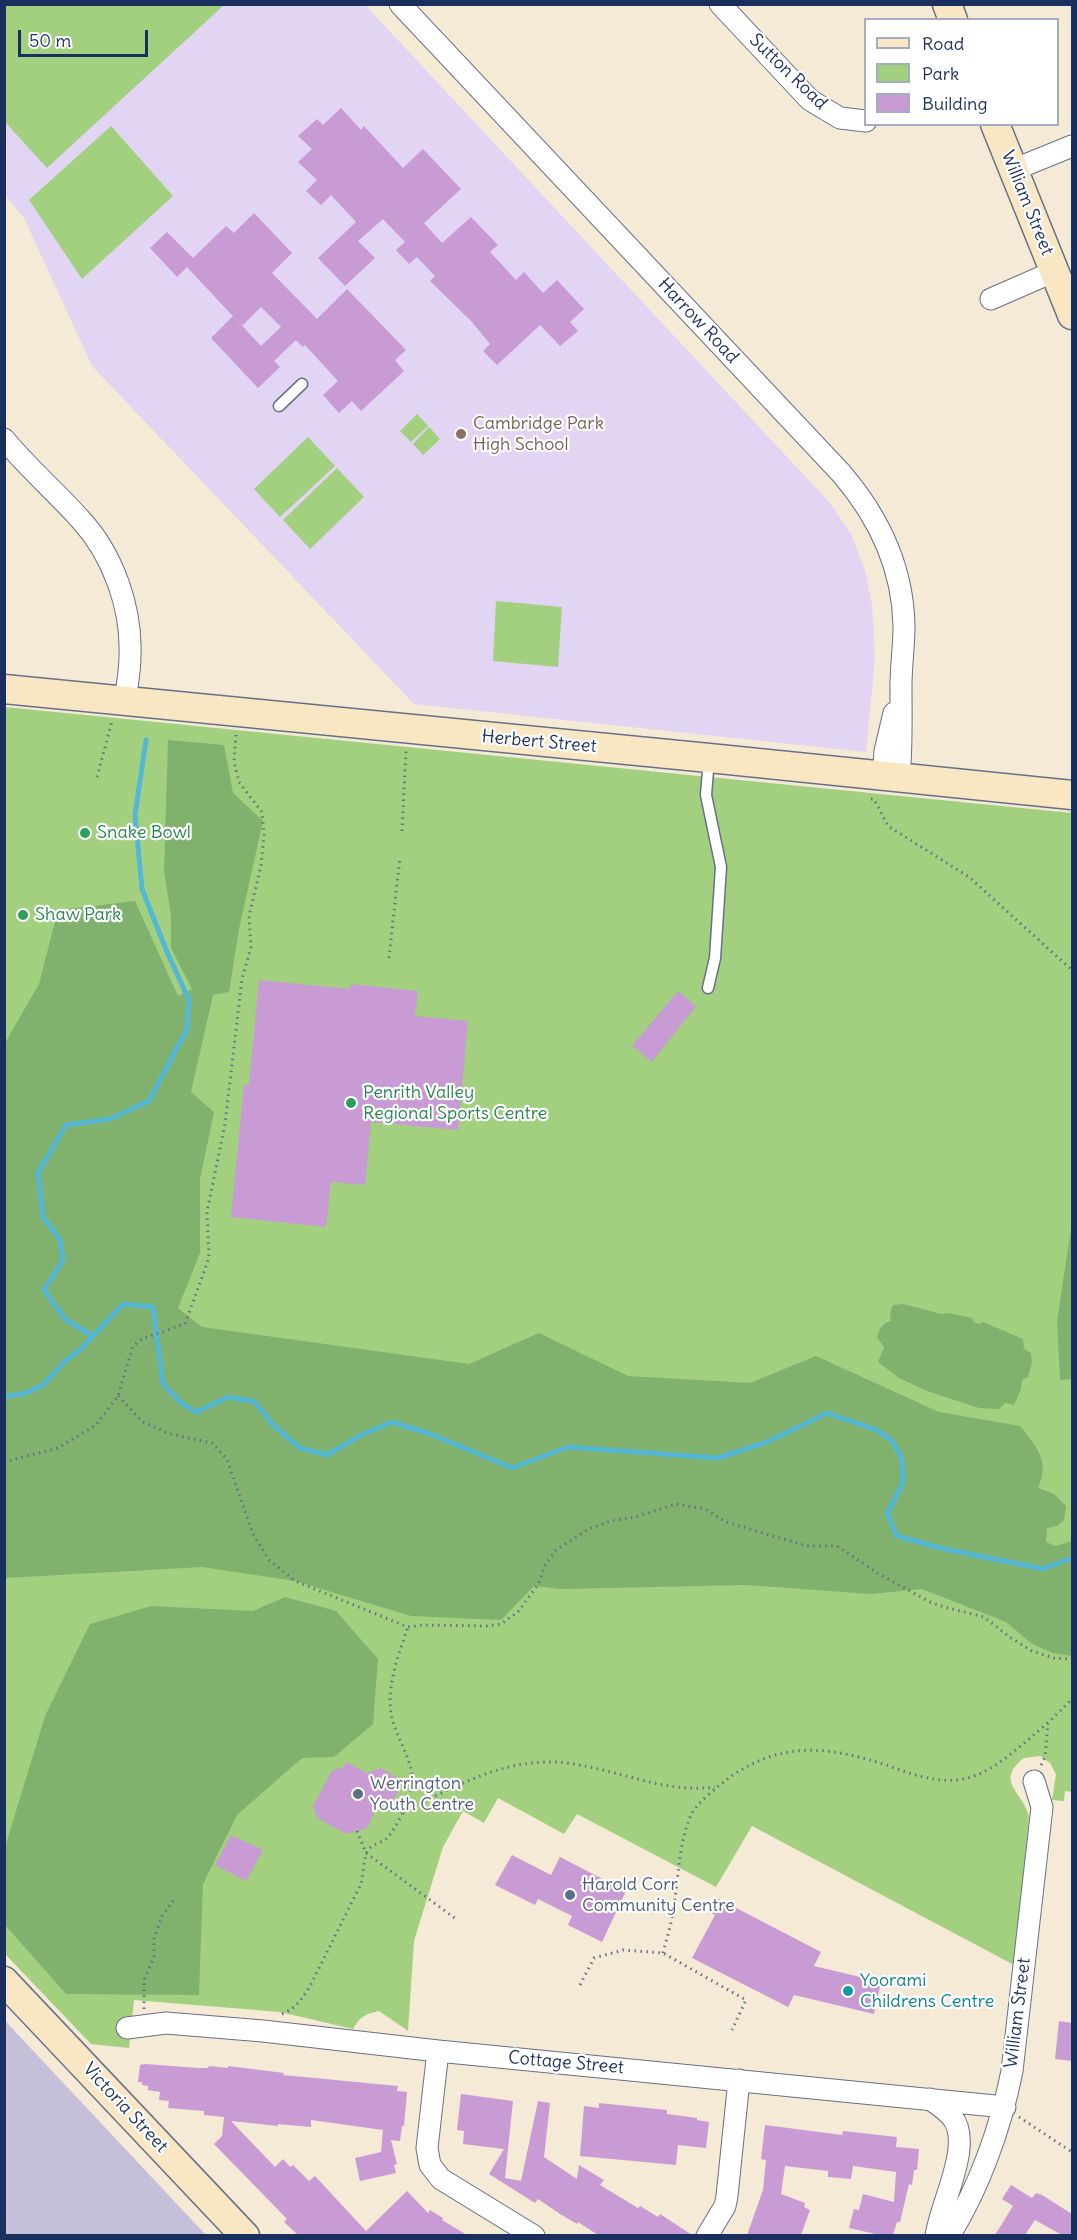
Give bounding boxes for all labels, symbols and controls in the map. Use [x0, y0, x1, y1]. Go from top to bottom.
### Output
scale bar [21, 18, 152, 56]
legend [864, 18, 1059, 126]
text: 50 m [29, 29, 71, 52]
street label: Sutton Road [745, 30, 831, 114]
text: Road [922, 32, 964, 55]
text: Park [922, 62, 959, 85]
text: Building [922, 92, 987, 115]
street label: William Street [996, 148, 1058, 258]
street label: Harrow Road [653, 274, 743, 368]
place label: Cambridge Park High School [473, 413, 604, 456]
marker: Cambridge Park High School [454, 427, 468, 441]
street label: Herbert Street [481, 726, 597, 758]
place label: Snake Bowl [97, 822, 191, 844]
marker: Snake Bowl [78, 826, 92, 840]
place label: Shaw Park [35, 904, 121, 926]
marker: Shaw Park [16, 908, 30, 922]
place label: Penrith Valley Regional Sports Centre [363, 1082, 547, 1124]
marker: Penrith Valley Regional Sports Centre [344, 1096, 358, 1110]
place label: Werrington Youth Centre [370, 1773, 474, 1816]
marker: Werrington Youth Centre [351, 1787, 365, 1801]
place label: Harold Corr Community Centre [582, 1874, 735, 1916]
marker: Harold Corr Community Centre [563, 1888, 577, 1902]
street label: William Street [1001, 1957, 1035, 2069]
place label: Yoorami Childrens Centre [860, 1970, 994, 2012]
marker: Yoorami Childrens Centre [841, 1984, 855, 1998]
street label: Cottage Street [507, 2047, 625, 2079]
street label: Victoria Street [78, 2059, 172, 2157]

